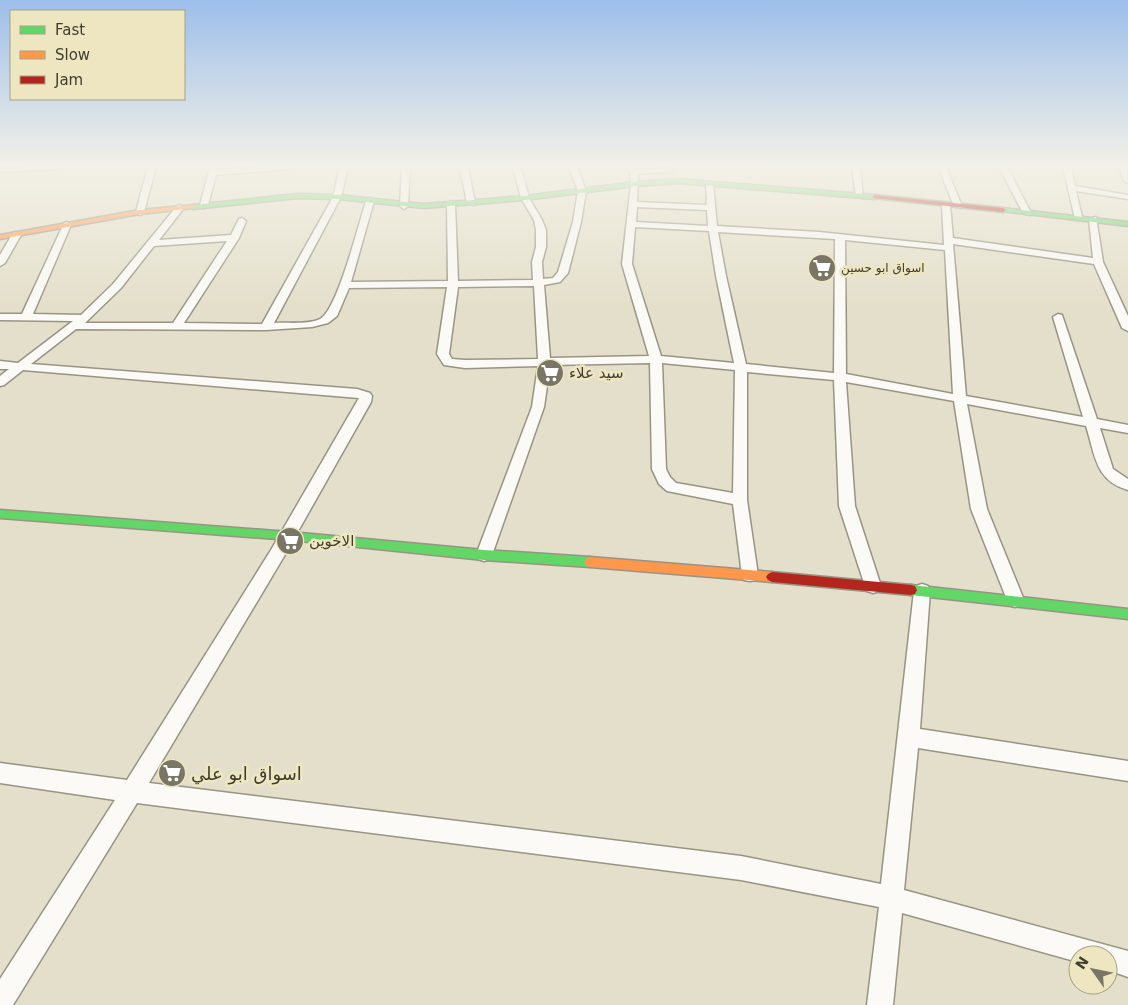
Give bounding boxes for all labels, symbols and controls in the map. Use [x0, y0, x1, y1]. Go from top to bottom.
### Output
legend [10, 10, 185, 100]
text: Fast [55, 21, 85, 39]
text: Slow [55, 46, 90, 64]
text: Jam [54, 71, 83, 89]
supermarket icon: اسواق ابو حسين [807, 253, 837, 283]
place label: اسواق ابو حسين [841, 261, 925, 276]
supermarket icon: سيد علاء [535, 358, 565, 388]
place label: سيد علاء [569, 364, 624, 382]
supermarket icon: الاخوين [275, 526, 305, 556]
place label: الاخوين [309, 532, 354, 550]
supermarket icon: اسواق ابو علي [157, 758, 187, 788]
place label: اسواق ابو علي [191, 763, 302, 785]
north arrow [1068, 945, 1118, 995]
text: N [1072, 954, 1092, 972]

